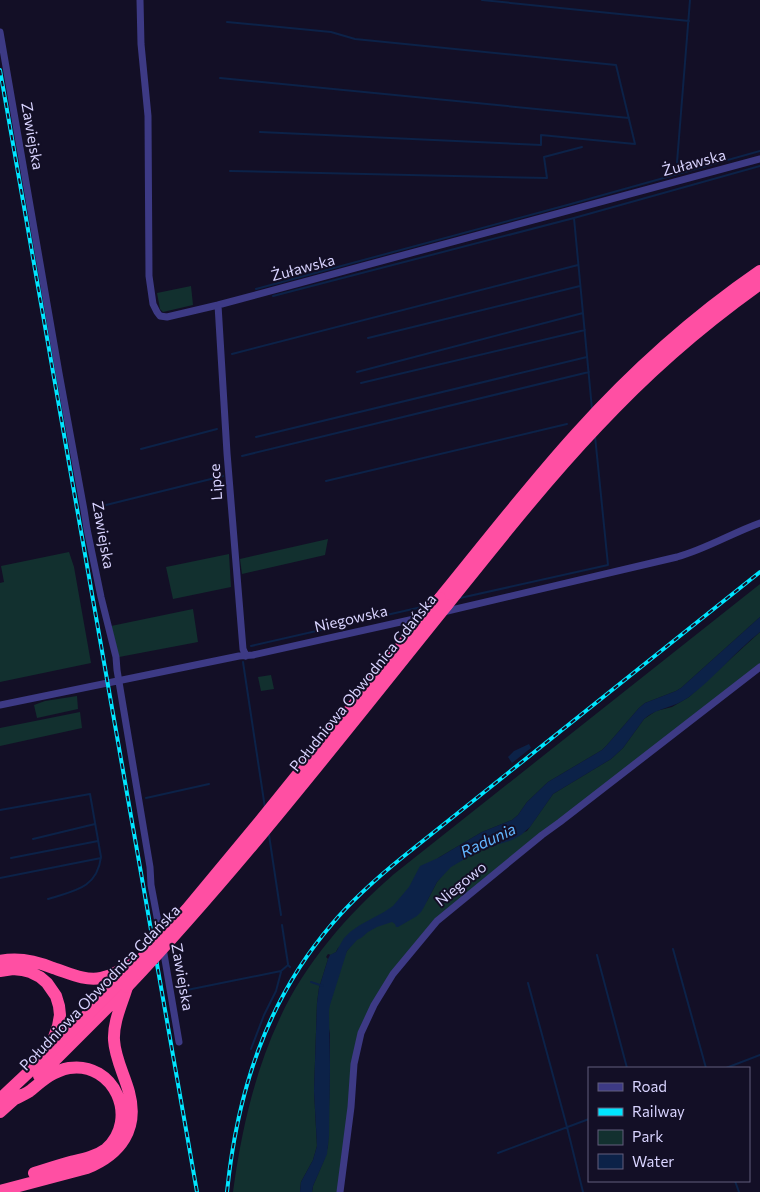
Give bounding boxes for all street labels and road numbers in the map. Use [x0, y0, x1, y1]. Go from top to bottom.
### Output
street label: Zawiejska [18, 101, 48, 171]
street label: Żuławska [660, 145, 728, 179]
street label: Żuławska [269, 250, 337, 284]
street label: Lipce [205, 463, 225, 501]
street label: Zawiejska [89, 500, 119, 570]
street label: Południowa Obwodnica Gdańska [285, 590, 439, 775]
street label: Niegowska [312, 601, 389, 635]
street label: Niegowo [431, 857, 490, 909]
street label: Południowa Obwodnica Gdańska [15, 901, 183, 1074]
street label: Zawiejska [168, 942, 198, 1012]

